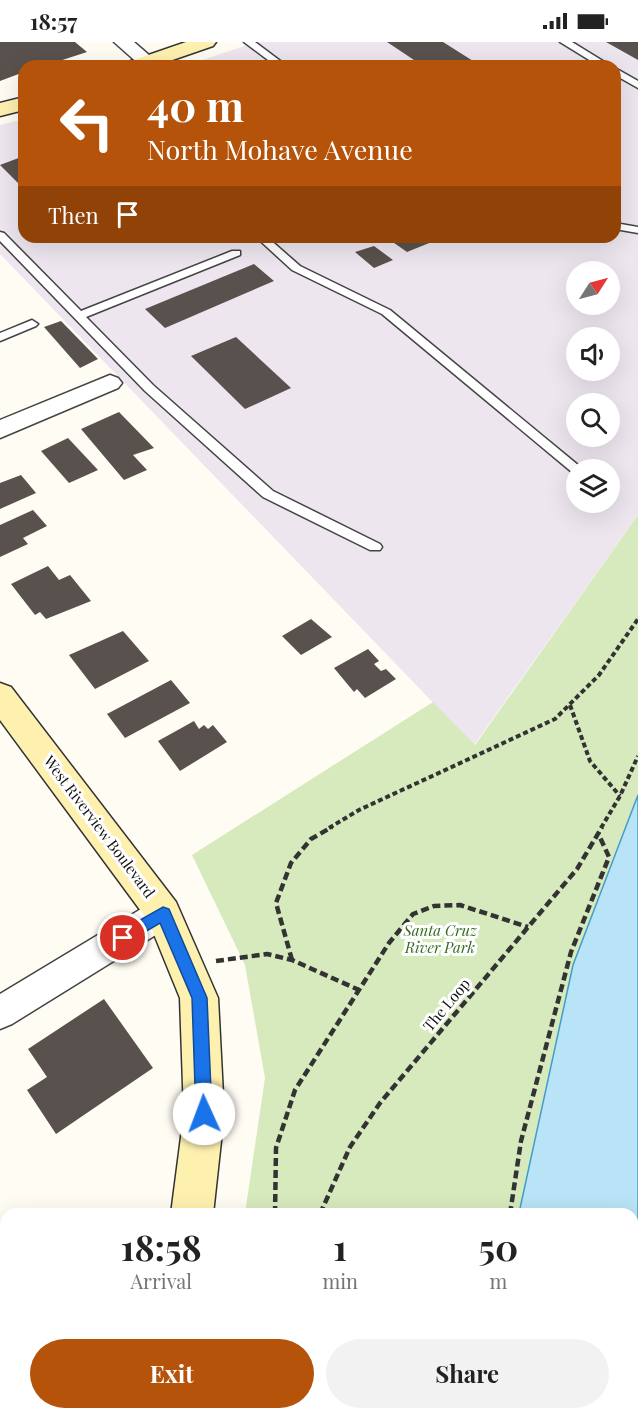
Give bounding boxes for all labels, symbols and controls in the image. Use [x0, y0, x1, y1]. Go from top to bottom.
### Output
text: 18:57 [30, 6, 77, 36]
text: 40 m [147, 77, 244, 133]
icon: left [48, 84, 126, 162]
text: North Mohave Avenue [147, 131, 413, 167]
icon: arrive [111, 198, 144, 231]
text: Then [48, 200, 99, 230]
north arrow [566, 261, 620, 315]
map controls [566, 261, 620, 513]
button: sound [566, 327, 620, 381]
button: search [566, 393, 620, 447]
button: layers [566, 459, 620, 513]
street label: West Riverview Boulevard [39, 750, 160, 902]
pin [97, 912, 148, 963]
park label: Santa Cruz River Park [402, 920, 478, 957]
icon: arrive [106, 921, 139, 954]
street label: The Loop [418, 973, 474, 1035]
position arrow [172, 1082, 236, 1146]
text: 18:58 [121, 1222, 202, 1270]
text: 1 [333, 1222, 347, 1270]
text: 50 [479, 1222, 518, 1270]
text: Arrival [130, 1267, 192, 1294]
text: min [322, 1267, 358, 1294]
text: m [490, 1267, 507, 1294]
button: Exit [30, 1339, 314, 1408]
button: Share [326, 1339, 609, 1408]

